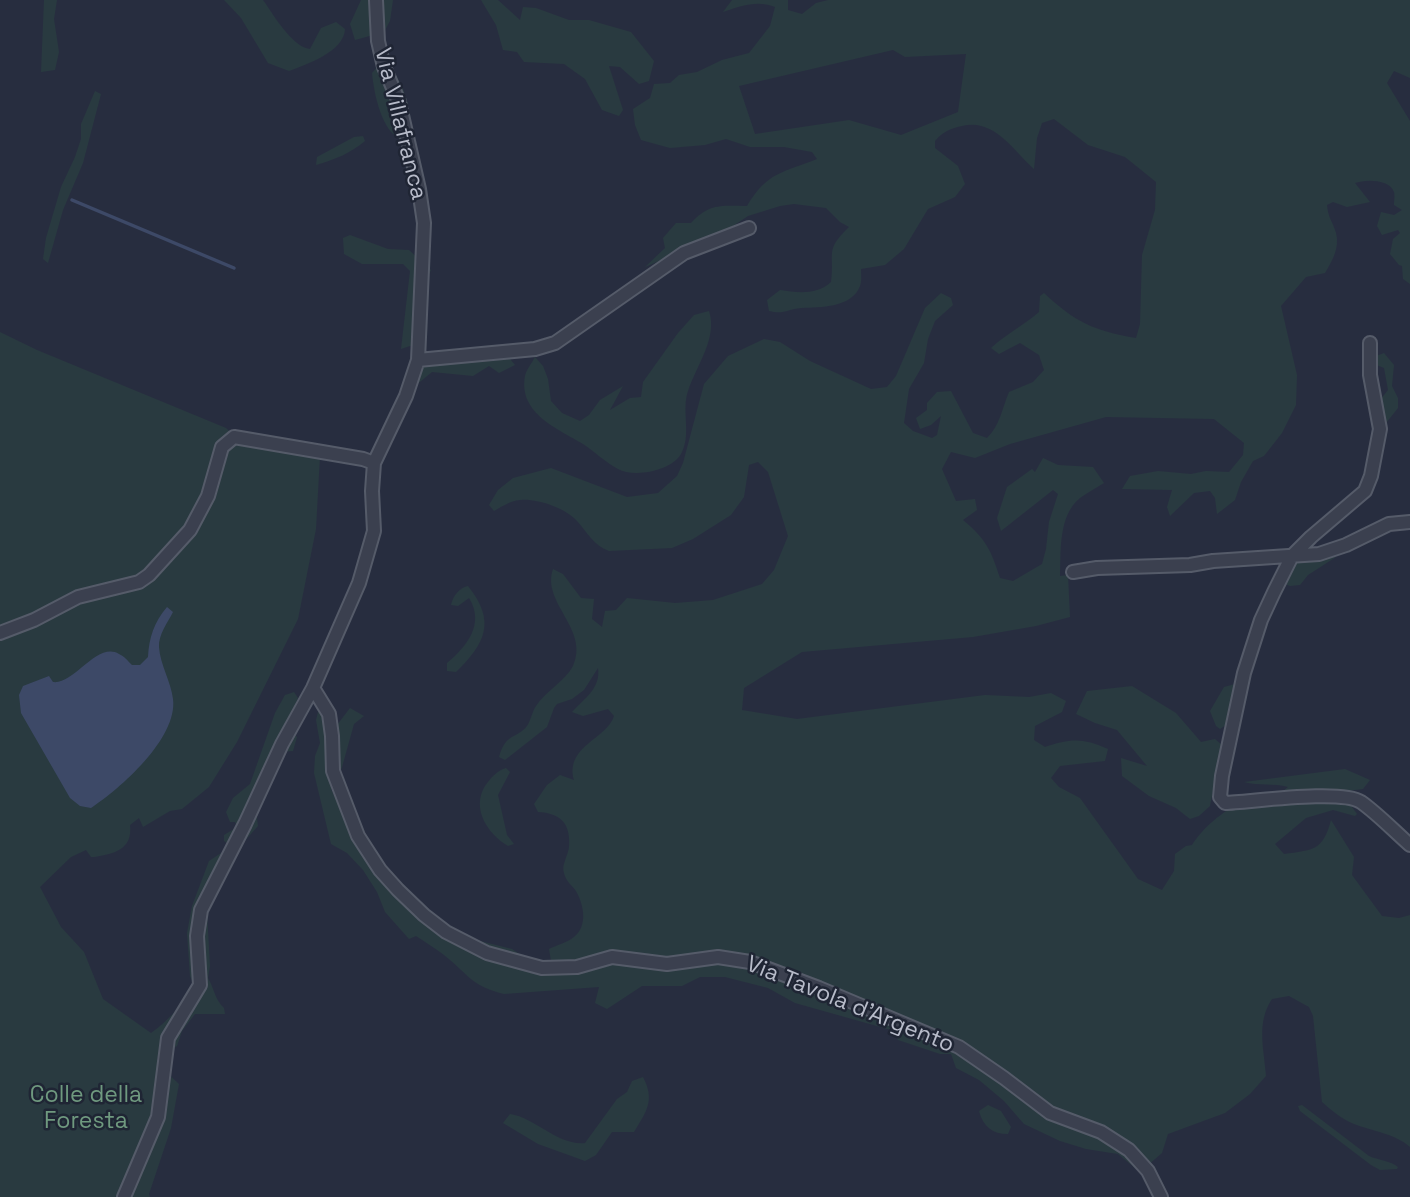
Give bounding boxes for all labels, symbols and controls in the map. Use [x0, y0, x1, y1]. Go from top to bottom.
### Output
street label: Via Villafranca [368, 45, 432, 203]
street label: Via Tavola d'Argento [742, 951, 958, 1059]
park label: Colle della Foresta [30, 1082, 142, 1136]

